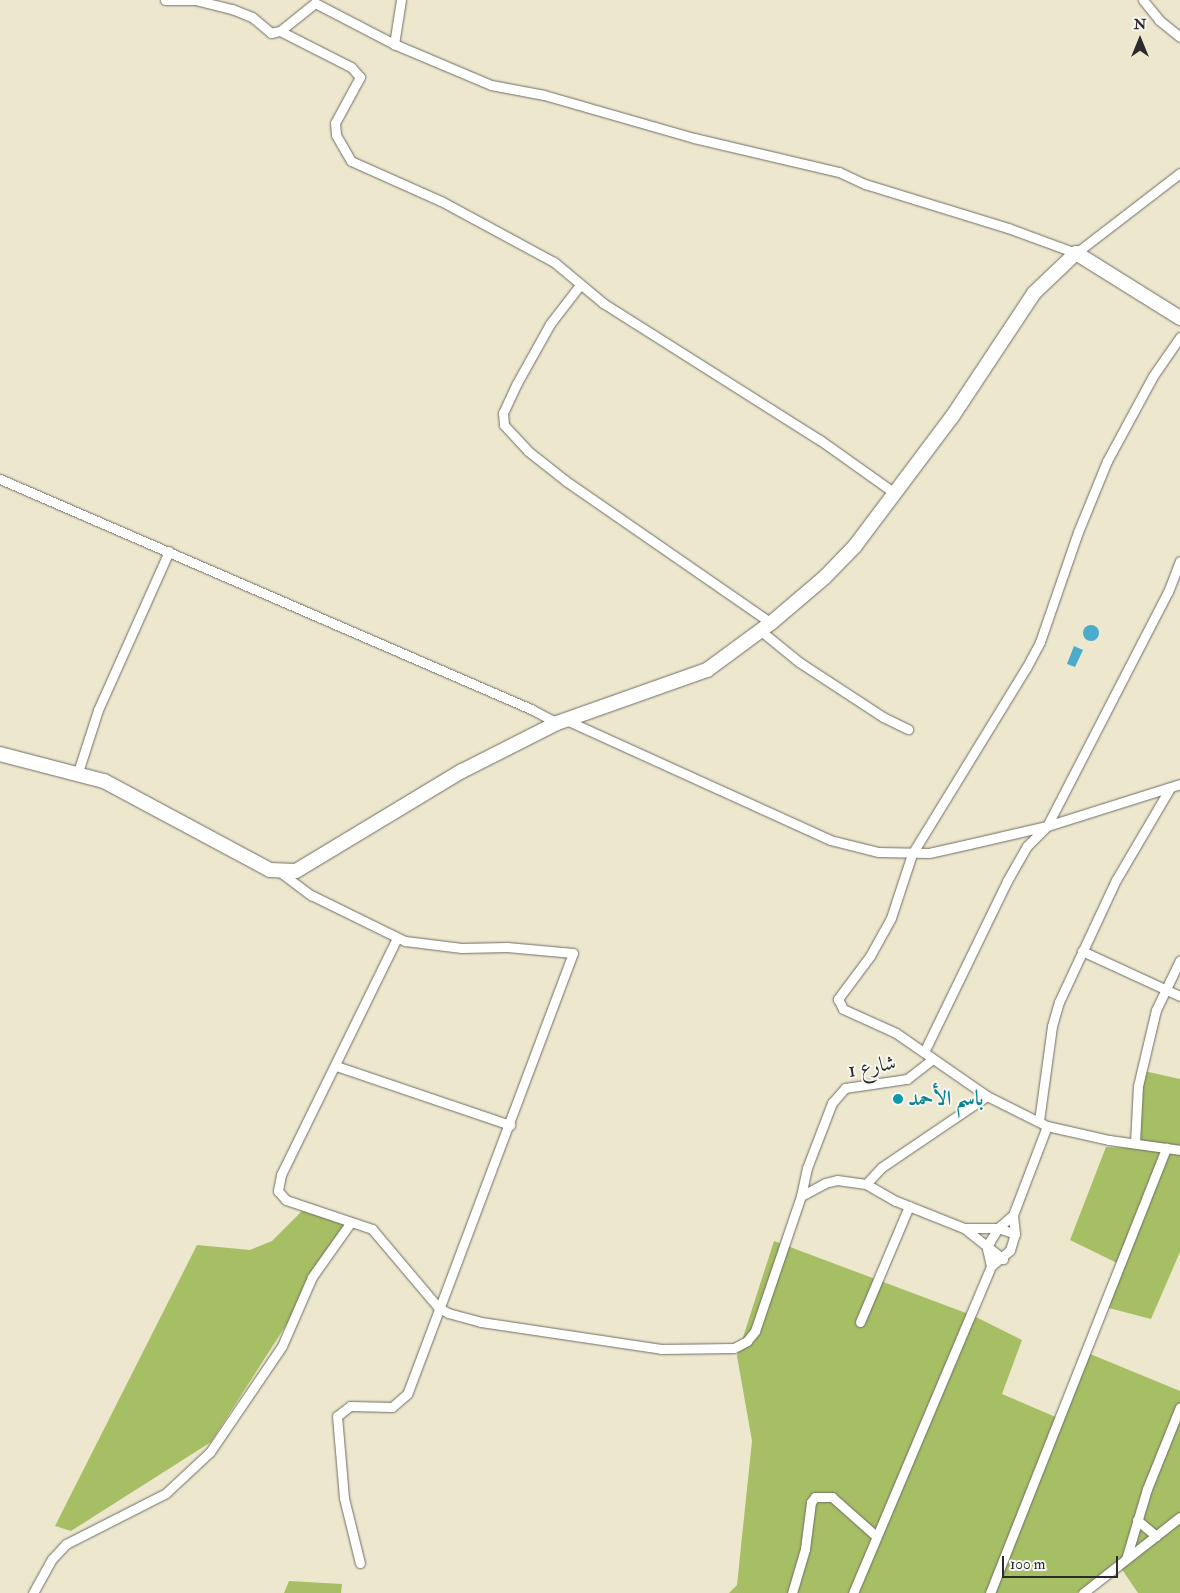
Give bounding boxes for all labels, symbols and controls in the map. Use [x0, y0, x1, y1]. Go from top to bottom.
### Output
north arrow [1115, 15, 1165, 65]
text: N [1134, 16, 1146, 33]
street label: شارع 1 [846, 1050, 898, 1084]
place label: باسم الأحمد [908, 1086, 984, 1112]
marker: باسم الأحمد [892, 1093, 904, 1105]
scale bar [1005, 1546, 1121, 1578]
text: 100 m [1010, 1555, 1045, 1574]

